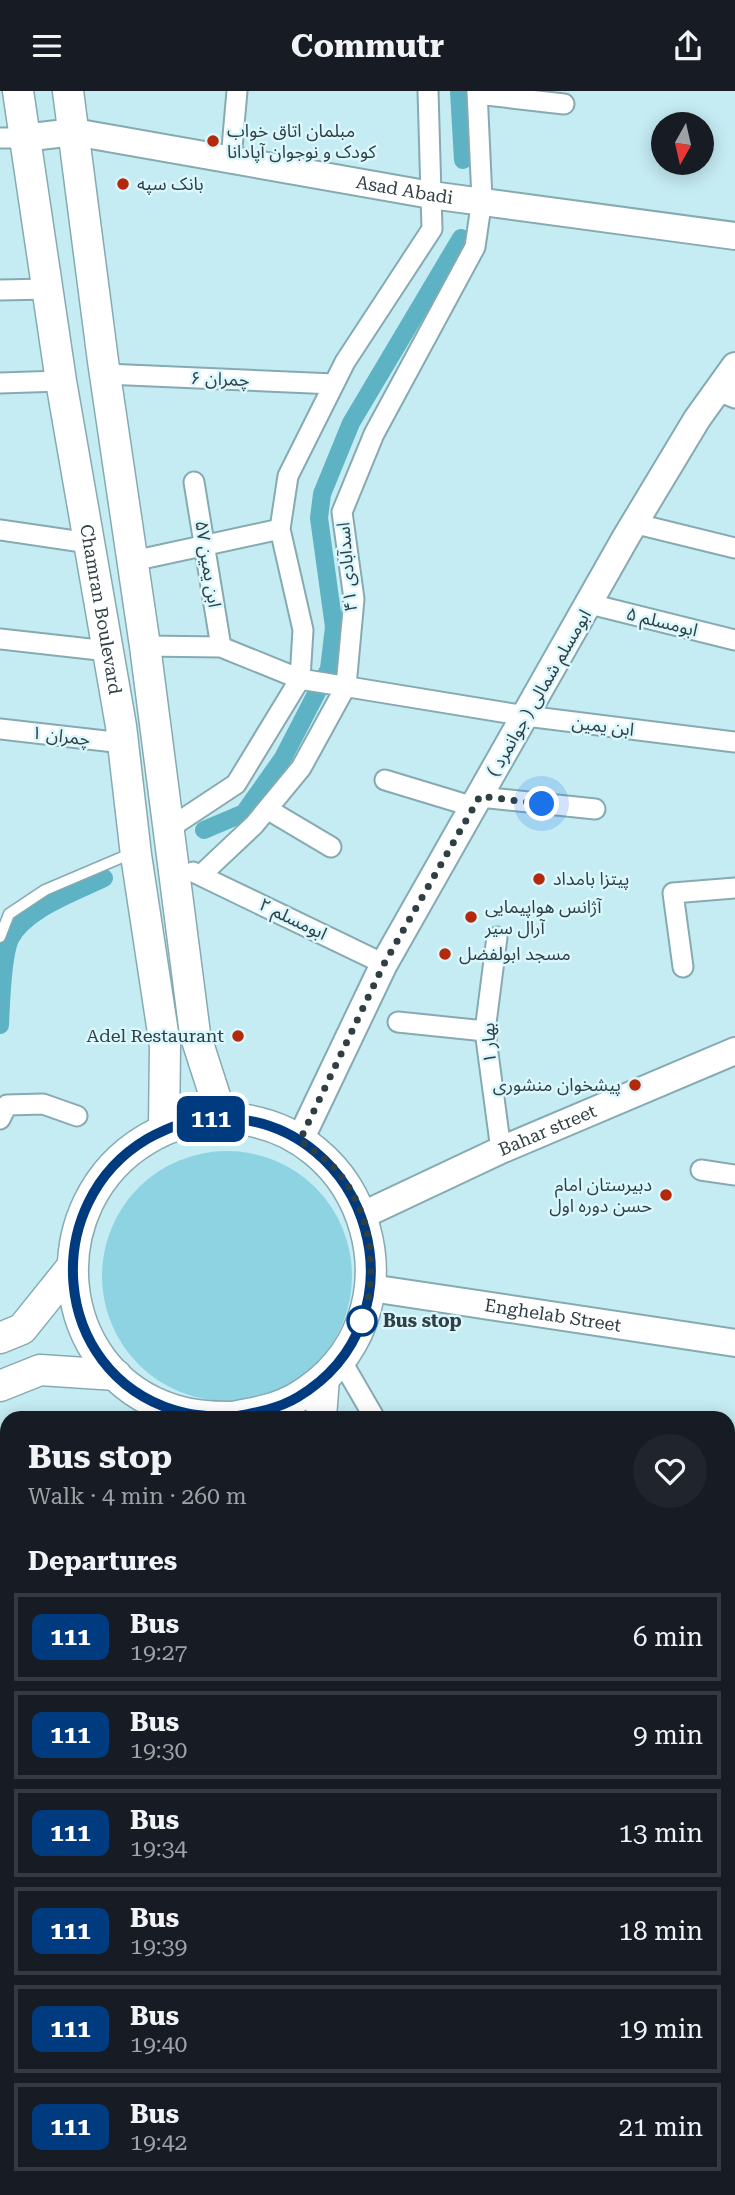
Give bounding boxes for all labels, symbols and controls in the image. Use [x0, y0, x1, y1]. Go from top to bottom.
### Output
icon: menu [28, 27, 66, 65]
text: Commutr [291, 27, 444, 65]
icon: share [669, 27, 707, 65]
north arrow [651, 112, 714, 175]
map controls [651, 112, 714, 175]
place label: مبلمان اتاق خواب کودک و نوجوان آپادانا [227, 120, 376, 163]
marker: مبلمان اتاق خواب کودک و نوجوان آپادانا [205, 133, 221, 149]
street label: Asad Abadi [355, 171, 455, 208]
place label: بانک سپه [137, 173, 204, 195]
marker: بانک سپه [115, 176, 131, 192]
street label: چمران ۶ [190, 367, 250, 391]
street label: ابن یمین ۵۷ [190, 519, 226, 609]
street label: اسدآبادی ۴۱ [332, 521, 362, 613]
street label: Chamran Boulevard [76, 523, 126, 696]
street label: ابومسلم ۵ [624, 603, 700, 643]
street label: ابومسلم شمالی ( جوانمرد ) [482, 606, 598, 781]
street label: ابن یمین [571, 711, 635, 741]
street label: چمران ۱ [30, 721, 92, 751]
your location [524, 786, 559, 821]
place label: پیتزا بامداد [553, 868, 629, 890]
marker: پیتزا بامداد [531, 871, 547, 887]
street label: ابومسلم ۲ [255, 893, 331, 947]
place label: آژانس هواپیمایی آرال سیر [484, 896, 602, 939]
marker: آژانس هواپیمایی آرال سیر [463, 909, 479, 925]
place label: مسجد ابولفضل [459, 943, 571, 965]
marker: مسجد ابولفضل [437, 946, 453, 962]
street label: بهار ۱ [477, 1022, 501, 1064]
place label: Adel Restaurant [87, 1025, 224, 1046]
marker: Adel Restaurant [230, 1028, 246, 1044]
place label: پیشخوان منشوری [493, 1074, 621, 1096]
marker: پیشخوان منشوری [627, 1077, 643, 1093]
line badge: 111 [171, 1096, 251, 1142]
street label: Bahar street [495, 1100, 600, 1160]
text: 111 [191, 1105, 231, 1133]
place label: دبیرستان امام حسن دوره اول [549, 1174, 652, 1217]
marker: دبیرستان امام حسن دوره اول [658, 1187, 674, 1203]
street label: Enghelab Street [483, 1294, 623, 1336]
marker: Bus stop [347, 1306, 377, 1336]
place label: Bus stop [383, 1310, 462, 1331]
button: heart [633, 1434, 707, 1508]
text: Bus stop [28, 1437, 172, 1476]
text: Walk · 4 min · 260 m [28, 1483, 247, 1510]
text: Departures [28, 1546, 177, 1576]
text: Bus [130, 1609, 179, 1639]
text: 6 min [633, 1622, 703, 1652]
text: 111 [50, 1623, 91, 1651]
text: 19:27 [130, 1639, 187, 1666]
text: Bus [130, 1707, 179, 1737]
text: 9 min [633, 1720, 703, 1750]
text: 111 [50, 1721, 91, 1749]
text: 19:30 [130, 1737, 187, 1764]
text: Bus [130, 1805, 179, 1835]
text: 13 min [619, 1818, 703, 1848]
text: 111 [50, 1819, 91, 1847]
text: 19:34 [130, 1835, 187, 1862]
text: Bus [130, 1903, 179, 1933]
text: 18 min [619, 1916, 703, 1946]
text: 111 [50, 1917, 91, 1945]
text: 19:39 [130, 1933, 187, 1960]
text: Bus [130, 2001, 179, 2031]
text: 19 min [619, 2014, 703, 2044]
text: 111 [50, 2015, 91, 2043]
text: 19:40 [130, 2031, 187, 2058]
text: Bus [130, 2099, 179, 2129]
text: 21 min [619, 2112, 703, 2142]
text: 111 [50, 2113, 91, 2141]
text: 19:42 [130, 2129, 187, 2156]

